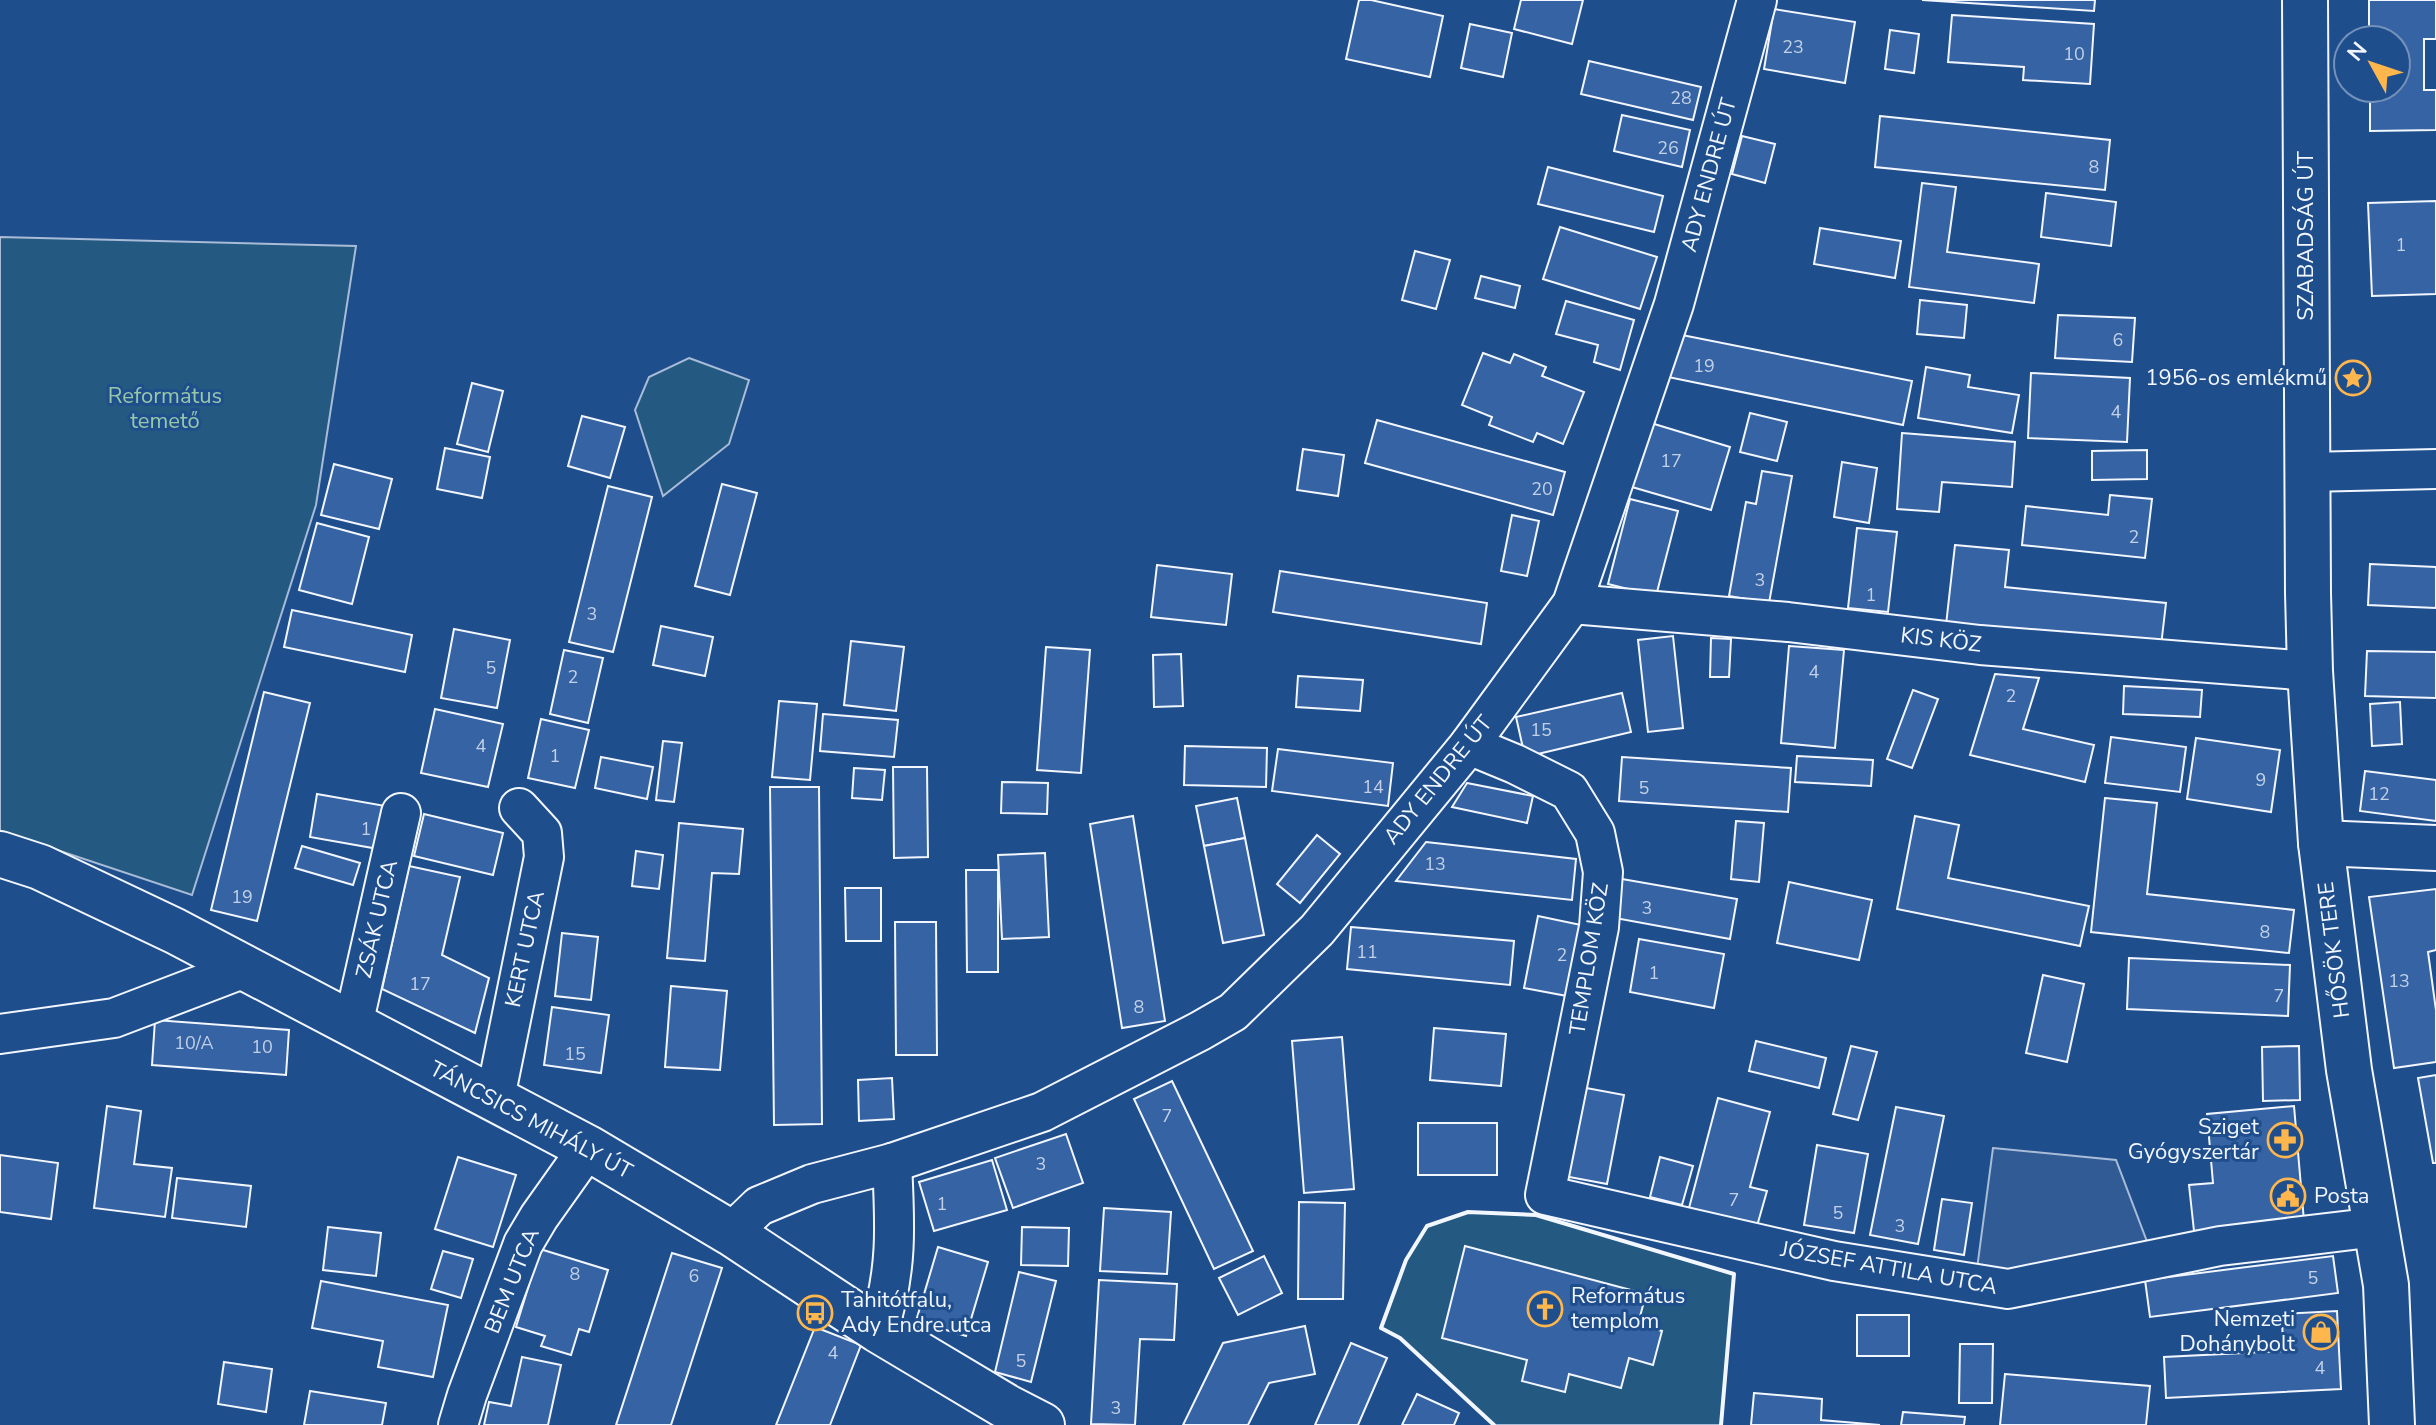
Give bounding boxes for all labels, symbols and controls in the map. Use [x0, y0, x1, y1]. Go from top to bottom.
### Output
north arrow [2332, 24, 2412, 104]
house number: 23 [1782, 35, 1804, 59]
text: N [2341, 36, 2374, 68]
house number: 10 [2063, 42, 2085, 66]
house number: 28 [1670, 86, 1692, 110]
street label: ADY ENDRE ÚT [1674, 94, 1744, 255]
house number: 26 [1657, 136, 1679, 160]
street label: SZABADSÁG ÚT [2291, 151, 2321, 321]
house number: 8 [2089, 155, 2099, 179]
house number: 1 [2396, 233, 2406, 257]
house number: 6 [2113, 328, 2123, 352]
house number: 19 [1693, 354, 1715, 378]
place icon: 1956-os emlékmű [2334, 359, 2372, 397]
place label: 1956-os emlékmű [2145, 363, 2327, 393]
park label: Református temető [108, 381, 222, 436]
house number: 4 [2111, 400, 2122, 424]
house number: 17 [1660, 449, 1682, 473]
house number: 20 [1531, 477, 1553, 501]
house number: 2 [2129, 525, 2139, 549]
house number: 3 [1755, 568, 1765, 592]
house number: 1 [1866, 583, 1876, 607]
house number: 3 [587, 602, 597, 626]
street label: KIS KÖZ [1899, 620, 1983, 660]
house number: 5 [486, 656, 496, 680]
house number: 4 [1809, 660, 1820, 684]
house number: 2 [568, 665, 578, 689]
house number: 2 [2006, 684, 2016, 708]
street label: ADY ENDRE ÚT [1377, 709, 1500, 851]
house number: 15 [1530, 718, 1552, 742]
house number: 4 [476, 734, 487, 758]
house number: 1 [550, 744, 560, 768]
house number: 9 [2256, 768, 2266, 792]
house number: 14 [1362, 775, 1384, 799]
house number: 5 [1639, 776, 1649, 800]
house number: 12 [2368, 782, 2390, 806]
house number: 1 [361, 817, 371, 841]
house number: 13 [1424, 852, 1446, 876]
street label: ZSÁK UTCA [349, 857, 405, 981]
street label: HŐSÖK TERE [2311, 880, 2357, 1020]
street label: TEMPLOM KÖZ [1562, 881, 1616, 1037]
house number: 19 [231, 885, 253, 909]
street label: KERT UTCA [498, 888, 552, 1010]
house number: 3 [1642, 896, 1652, 920]
house number: 8 [2260, 920, 2270, 944]
house number: 11 [1356, 940, 1378, 964]
house number: 2 [1557, 943, 1567, 967]
house number: 1 [1649, 961, 1659, 985]
house number: 13 [2388, 969, 2410, 993]
house number: 17 [409, 972, 431, 996]
house number: 7 [2274, 984, 2284, 1008]
house number: 8 [1134, 995, 1144, 1019]
house number: 10/A [174, 1031, 214, 1055]
house number: 10 [251, 1035, 273, 1059]
house number: 15 [564, 1042, 586, 1066]
street label: TÁNCSICS MIHÁLY ÚT [424, 1054, 638, 1187]
house number: 7 [1162, 1104, 1172, 1128]
place label: Sziget Gyógyszertár [2128, 1112, 2259, 1167]
pharmacy icon: Sziget Gyógyszertár [2266, 1121, 2304, 1159]
house number: 3 [1036, 1152, 1046, 1176]
public building icon: Posta [2269, 1177, 2307, 1215]
place label: Posta [2314, 1181, 2370, 1211]
house number: 7 [1729, 1188, 1739, 1212]
house number: 1 [937, 1192, 947, 1216]
house number: 5 [1833, 1201, 1843, 1225]
house number: 3 [1895, 1214, 1905, 1238]
street label: BEM UTCA [477, 1224, 547, 1338]
street label: JÓZSEF ATTILA UTCA [1777, 1234, 2000, 1302]
house number: 8 [570, 1262, 580, 1286]
house number: 6 [689, 1264, 699, 1288]
house number: 5 [2308, 1266, 2318, 1290]
place label: Református templom [1571, 1281, 1685, 1336]
place label: Tahitótfalu, Ady Endre utca [841, 1285, 992, 1340]
church icon: Református templom [1526, 1290, 1564, 1328]
bus stop icon: Tahitótfalu, Ady Endre utca [796, 1294, 834, 1332]
place label: Nemzeti Dohánybolt [2180, 1304, 2295, 1359]
shop icon: Nemzeti Dohánybolt [2302, 1313, 2340, 1351]
house number: 4 [828, 1341, 839, 1365]
house number: 5 [1016, 1349, 1026, 1373]
house number: 4 [2315, 1356, 2326, 1380]
house number: 3 [1111, 1396, 1121, 1420]

